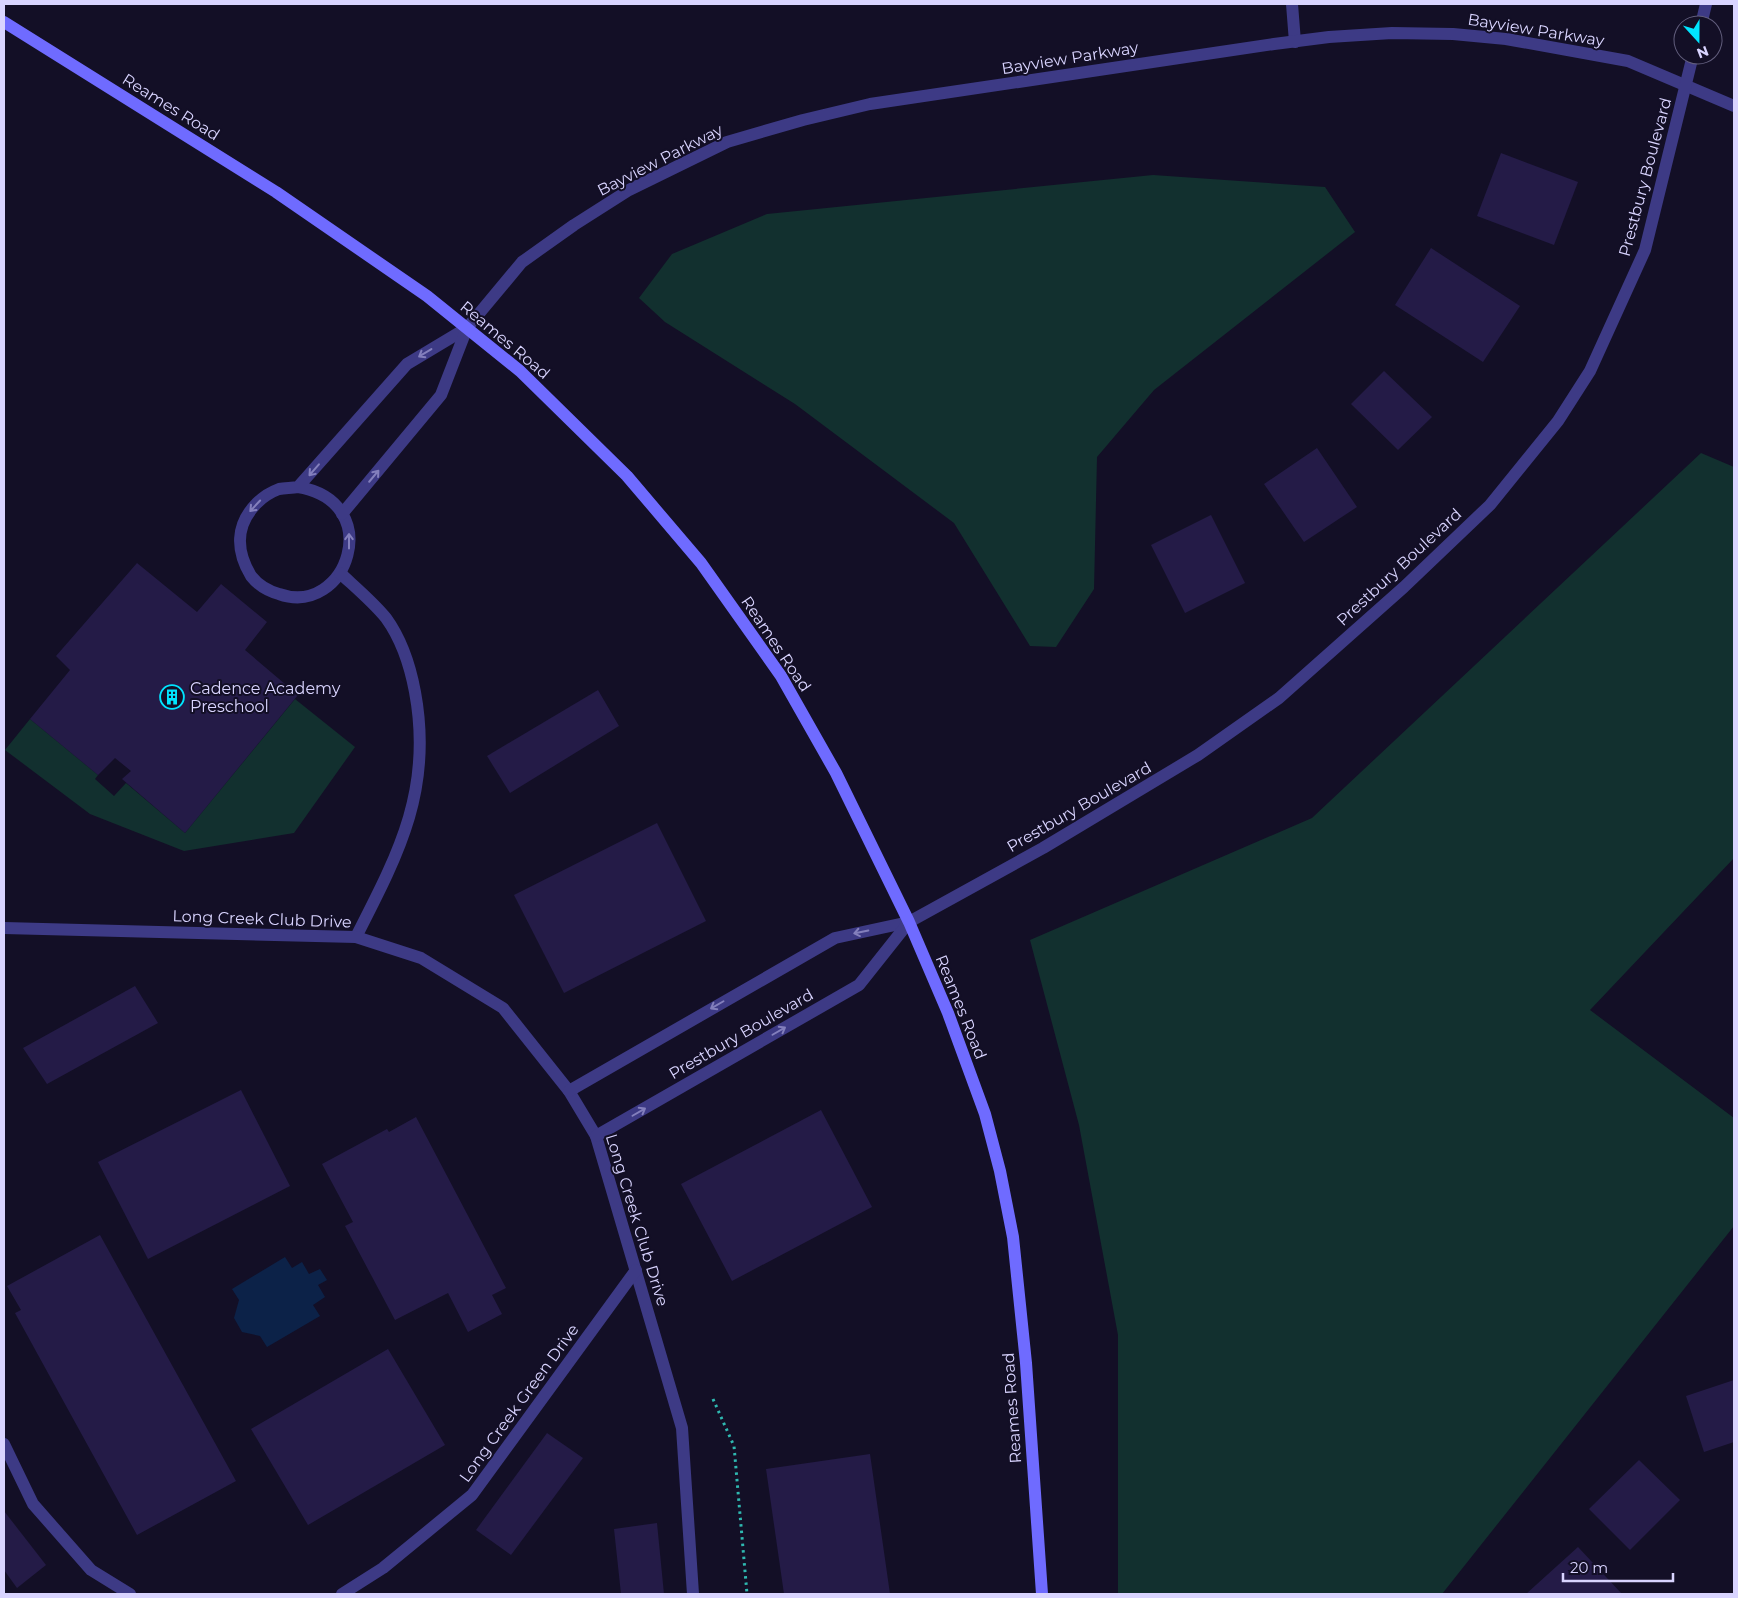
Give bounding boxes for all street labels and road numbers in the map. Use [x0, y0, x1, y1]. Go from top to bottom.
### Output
street label: Bayview Parkway [1466, 10, 1606, 50]
street label: Bayview Parkway [1000, 38, 1140, 78]
street label: Reames Road [119, 70, 223, 144]
street label: Prestbury Boulevard [1615, 96, 1675, 258]
street label: Bayview Parkway [594, 120, 726, 200]
street label: Reames Road [456, 297, 554, 383]
street label: Prestbury Boulevard [1333, 504, 1465, 630]
street label: Reames Road [737, 593, 815, 695]
street label: Prestbury Boulevard [1003, 758, 1155, 856]
street label: Long Creek Club Drive [172, 906, 352, 932]
street label: Reames Road [931, 952, 991, 1062]
street label: Prestbury Boulevard [665, 985, 817, 1083]
street label: Long Creek Club Drive [602, 1131, 672, 1309]
street label: Long Creek Green Drive [455, 1320, 583, 1486]
street label: Reames Road [999, 1352, 1025, 1464]

